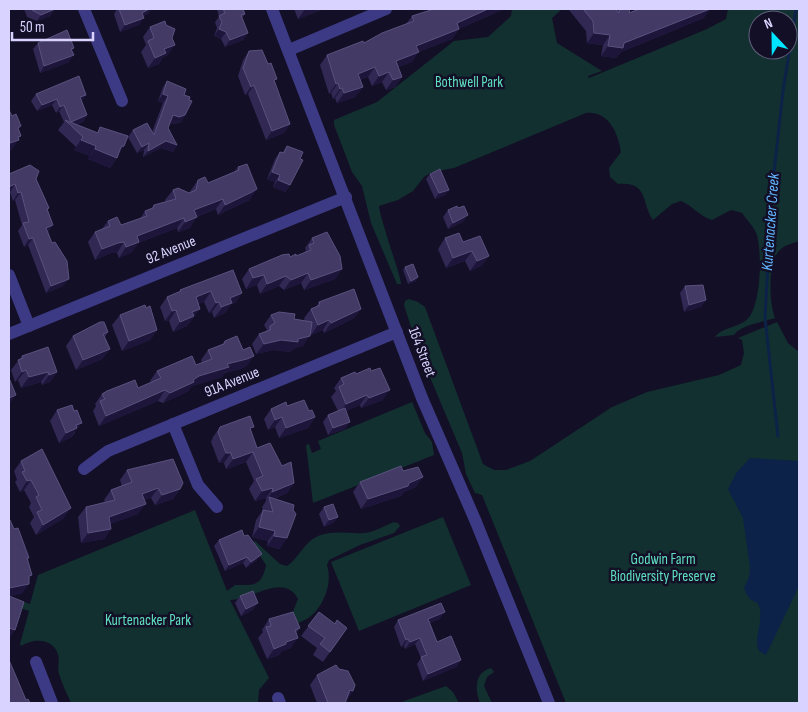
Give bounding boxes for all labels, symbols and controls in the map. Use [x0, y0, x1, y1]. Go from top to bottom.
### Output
scale bar [12, 10, 94, 42]
north arrow [748, 10, 798, 60]
text: N [762, 14, 775, 33]
text: 50 m [20, 18, 45, 37]
park label: Bothwell Park [435, 73, 503, 92]
water label: Kurtenacker Creek [758, 172, 784, 271]
street label: 92 Avenue [143, 231, 199, 269]
street label: 164 Street [404, 324, 440, 380]
street label: 91A Avenue [202, 362, 262, 402]
park label: Godwin Farm Biodiversity Preserve [610, 550, 716, 586]
park label: Kurtenacker Park [105, 611, 191, 630]

